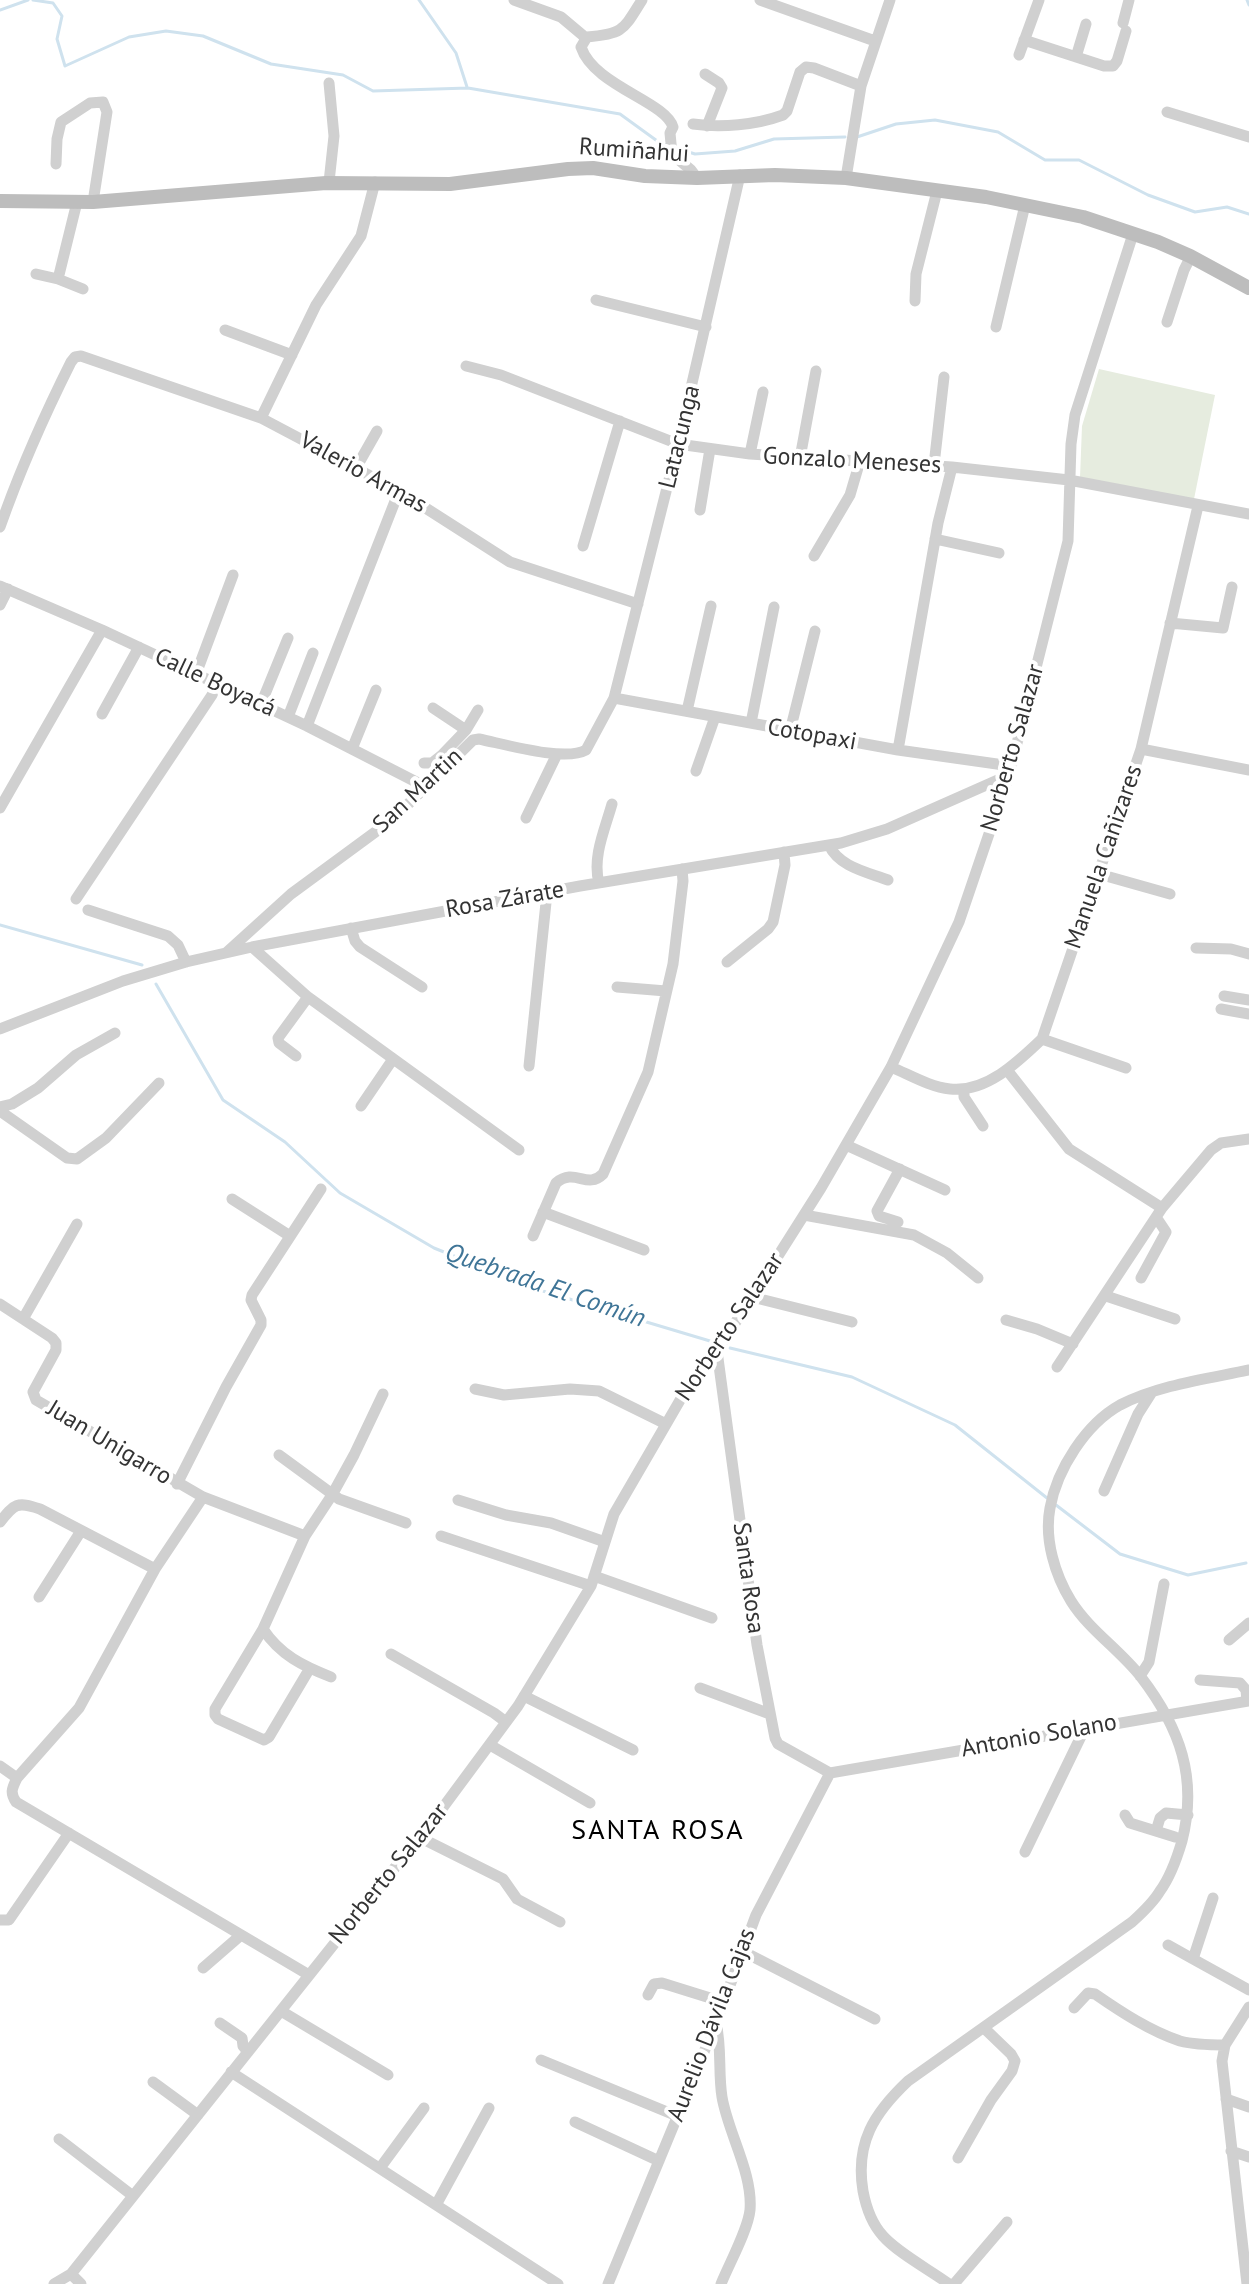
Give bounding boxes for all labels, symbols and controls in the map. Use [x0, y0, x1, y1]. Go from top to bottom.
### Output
street label: Rumiñahui [578, 133, 690, 169]
street label: Latacunga [653, 382, 707, 492]
street label: Valerio Armas [294, 426, 432, 520]
street label: Gonzalo Meneses [762, 442, 942, 480]
street label: Calle Boyacá [150, 642, 280, 724]
street label: Norberto Salazar [975, 661, 1051, 835]
street label: Cotopaxi [765, 713, 859, 757]
street label: San Martin [367, 742, 469, 840]
street label: Manuela Cañizares [1059, 761, 1149, 953]
street label: Rosa Zárate [444, 875, 566, 925]
water label: Quebrada El Común [441, 1237, 649, 1335]
street label: Norberto Salazar [670, 1247, 790, 1407]
street label: Juan Unigarro [41, 1394, 177, 1492]
street label: Santa Rosa [726, 1520, 770, 1636]
street label: Antonio Solano [959, 1708, 1119, 1764]
street label: Norberto Salazar [323, 1798, 455, 1950]
district label: SANTA ROSA [571, 1814, 745, 1848]
street label: Aurelio Dávila Cajas [662, 1924, 762, 2126]

